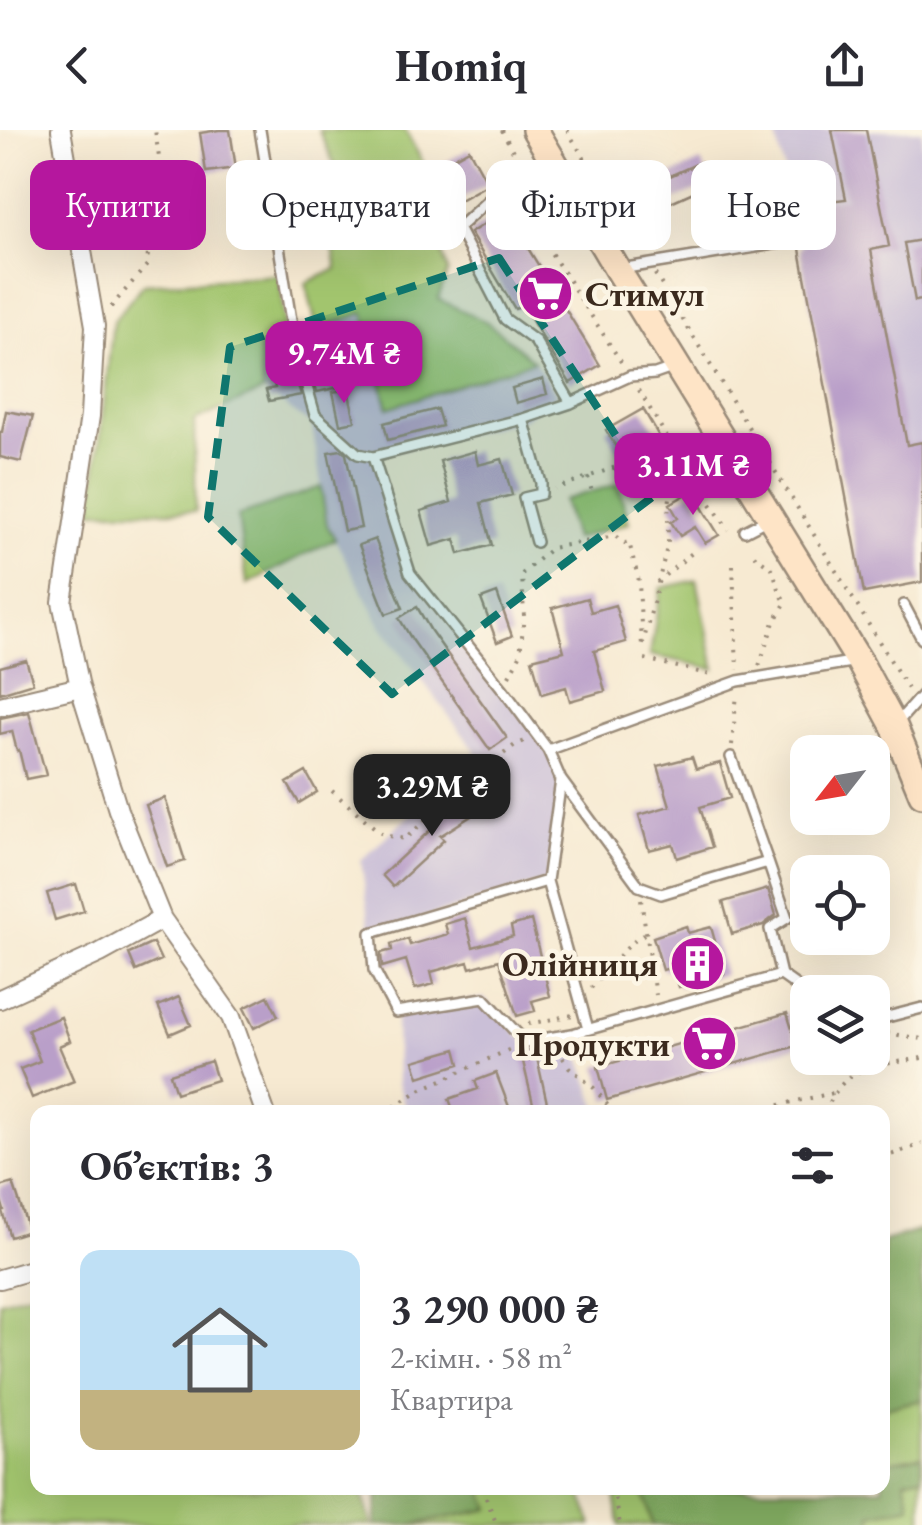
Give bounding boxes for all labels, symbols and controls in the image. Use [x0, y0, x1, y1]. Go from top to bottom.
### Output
text: Homiq [395, 36, 527, 94]
icon: back [50, 38, 105, 93]
icon: share [817, 38, 872, 93]
chip: Купити [30, 160, 206, 250]
chip: Орендувати [226, 160, 466, 250]
chip: Фільтри [486, 160, 671, 250]
chip: Нове [691, 160, 836, 250]
supermarket icon: Стимул [516, 264, 576, 324]
place label: Стимул [585, 271, 704, 316]
pin: 9.74M ₴ [252, 321, 436, 406]
text: 9.74M ₴ [287, 332, 401, 374]
pin: 3.11M ₴ [601, 433, 785, 518]
text: 3.11M ₴ [636, 444, 750, 486]
north arrow [790, 735, 890, 835]
map controls [790, 735, 890, 1075]
pin: 3.29M ₴ [340, 754, 524, 839]
text: 3.29M ₴ [375, 765, 489, 807]
button: locate [790, 855, 890, 955]
building icon: Олійниця [667, 934, 727, 994]
place label: Олійниця [502, 941, 658, 986]
button: layers [790, 975, 890, 1075]
supermarket icon: Продукти [679, 1014, 739, 1074]
place label: Продукти [516, 1021, 670, 1066]
text: Об’єктів: 3 [80, 1138, 274, 1193]
icon: filters [785, 1138, 840, 1193]
text: 3 290 000 ₴ [390, 1281, 599, 1336]
icon: home [160, 1290, 280, 1410]
text: 2-кімн. · 58 m² [390, 1336, 572, 1378]
text: Квартира [390, 1378, 513, 1420]

